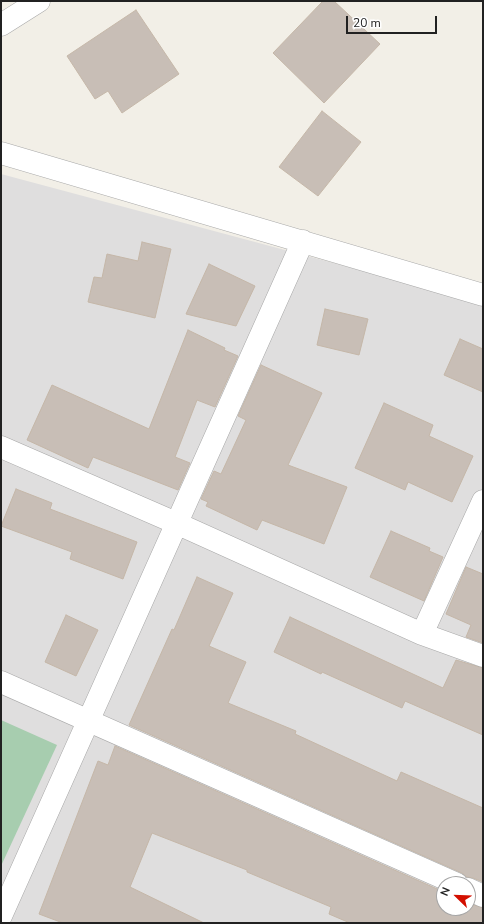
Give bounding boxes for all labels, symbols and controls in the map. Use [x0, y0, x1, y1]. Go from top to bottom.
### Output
scale bar [348, 8, 439, 34]
text: 20 m [353, 15, 381, 31]
north arrow [436, 876, 476, 916]
text: N [437, 885, 454, 898]

